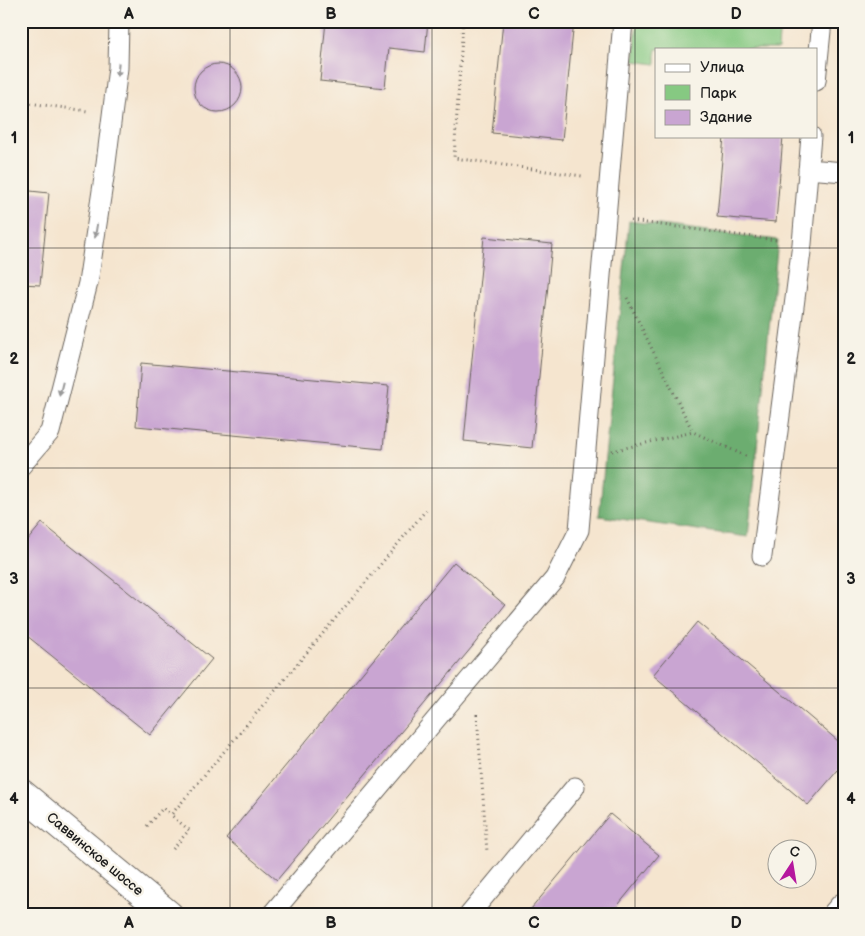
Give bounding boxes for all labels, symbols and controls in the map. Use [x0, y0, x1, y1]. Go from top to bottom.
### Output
text: A [123, 5, 134, 24]
text: B [325, 5, 337, 24]
text: C [528, 5, 540, 24]
text: D [730, 5, 742, 24]
legend [655, 48, 818, 138]
text: Улица [700, 58, 745, 77]
one-way arrow [113, 62, 121, 78]
text: Парк [700, 84, 737, 103]
text: Здание [700, 108, 752, 127]
text: 1 [11, 129, 17, 148]
text: 1 [848, 129, 854, 148]
one-way arrow [91, 223, 99, 239]
text: 2 [9, 350, 19, 369]
text: 2 [846, 350, 856, 369]
one-way arrow [56, 382, 64, 397]
text: 3 [9, 570, 19, 589]
text: 3 [846, 570, 856, 589]
text: 4 [9, 790, 19, 809]
text: 4 [846, 790, 856, 809]
street label: Саввинское шоссе [43, 809, 147, 899]
north arrow [768, 838, 818, 888]
text: С [788, 842, 801, 861]
text: A [123, 914, 134, 933]
text: B [325, 914, 337, 933]
text: C [528, 914, 540, 933]
text: D [730, 914, 742, 933]

